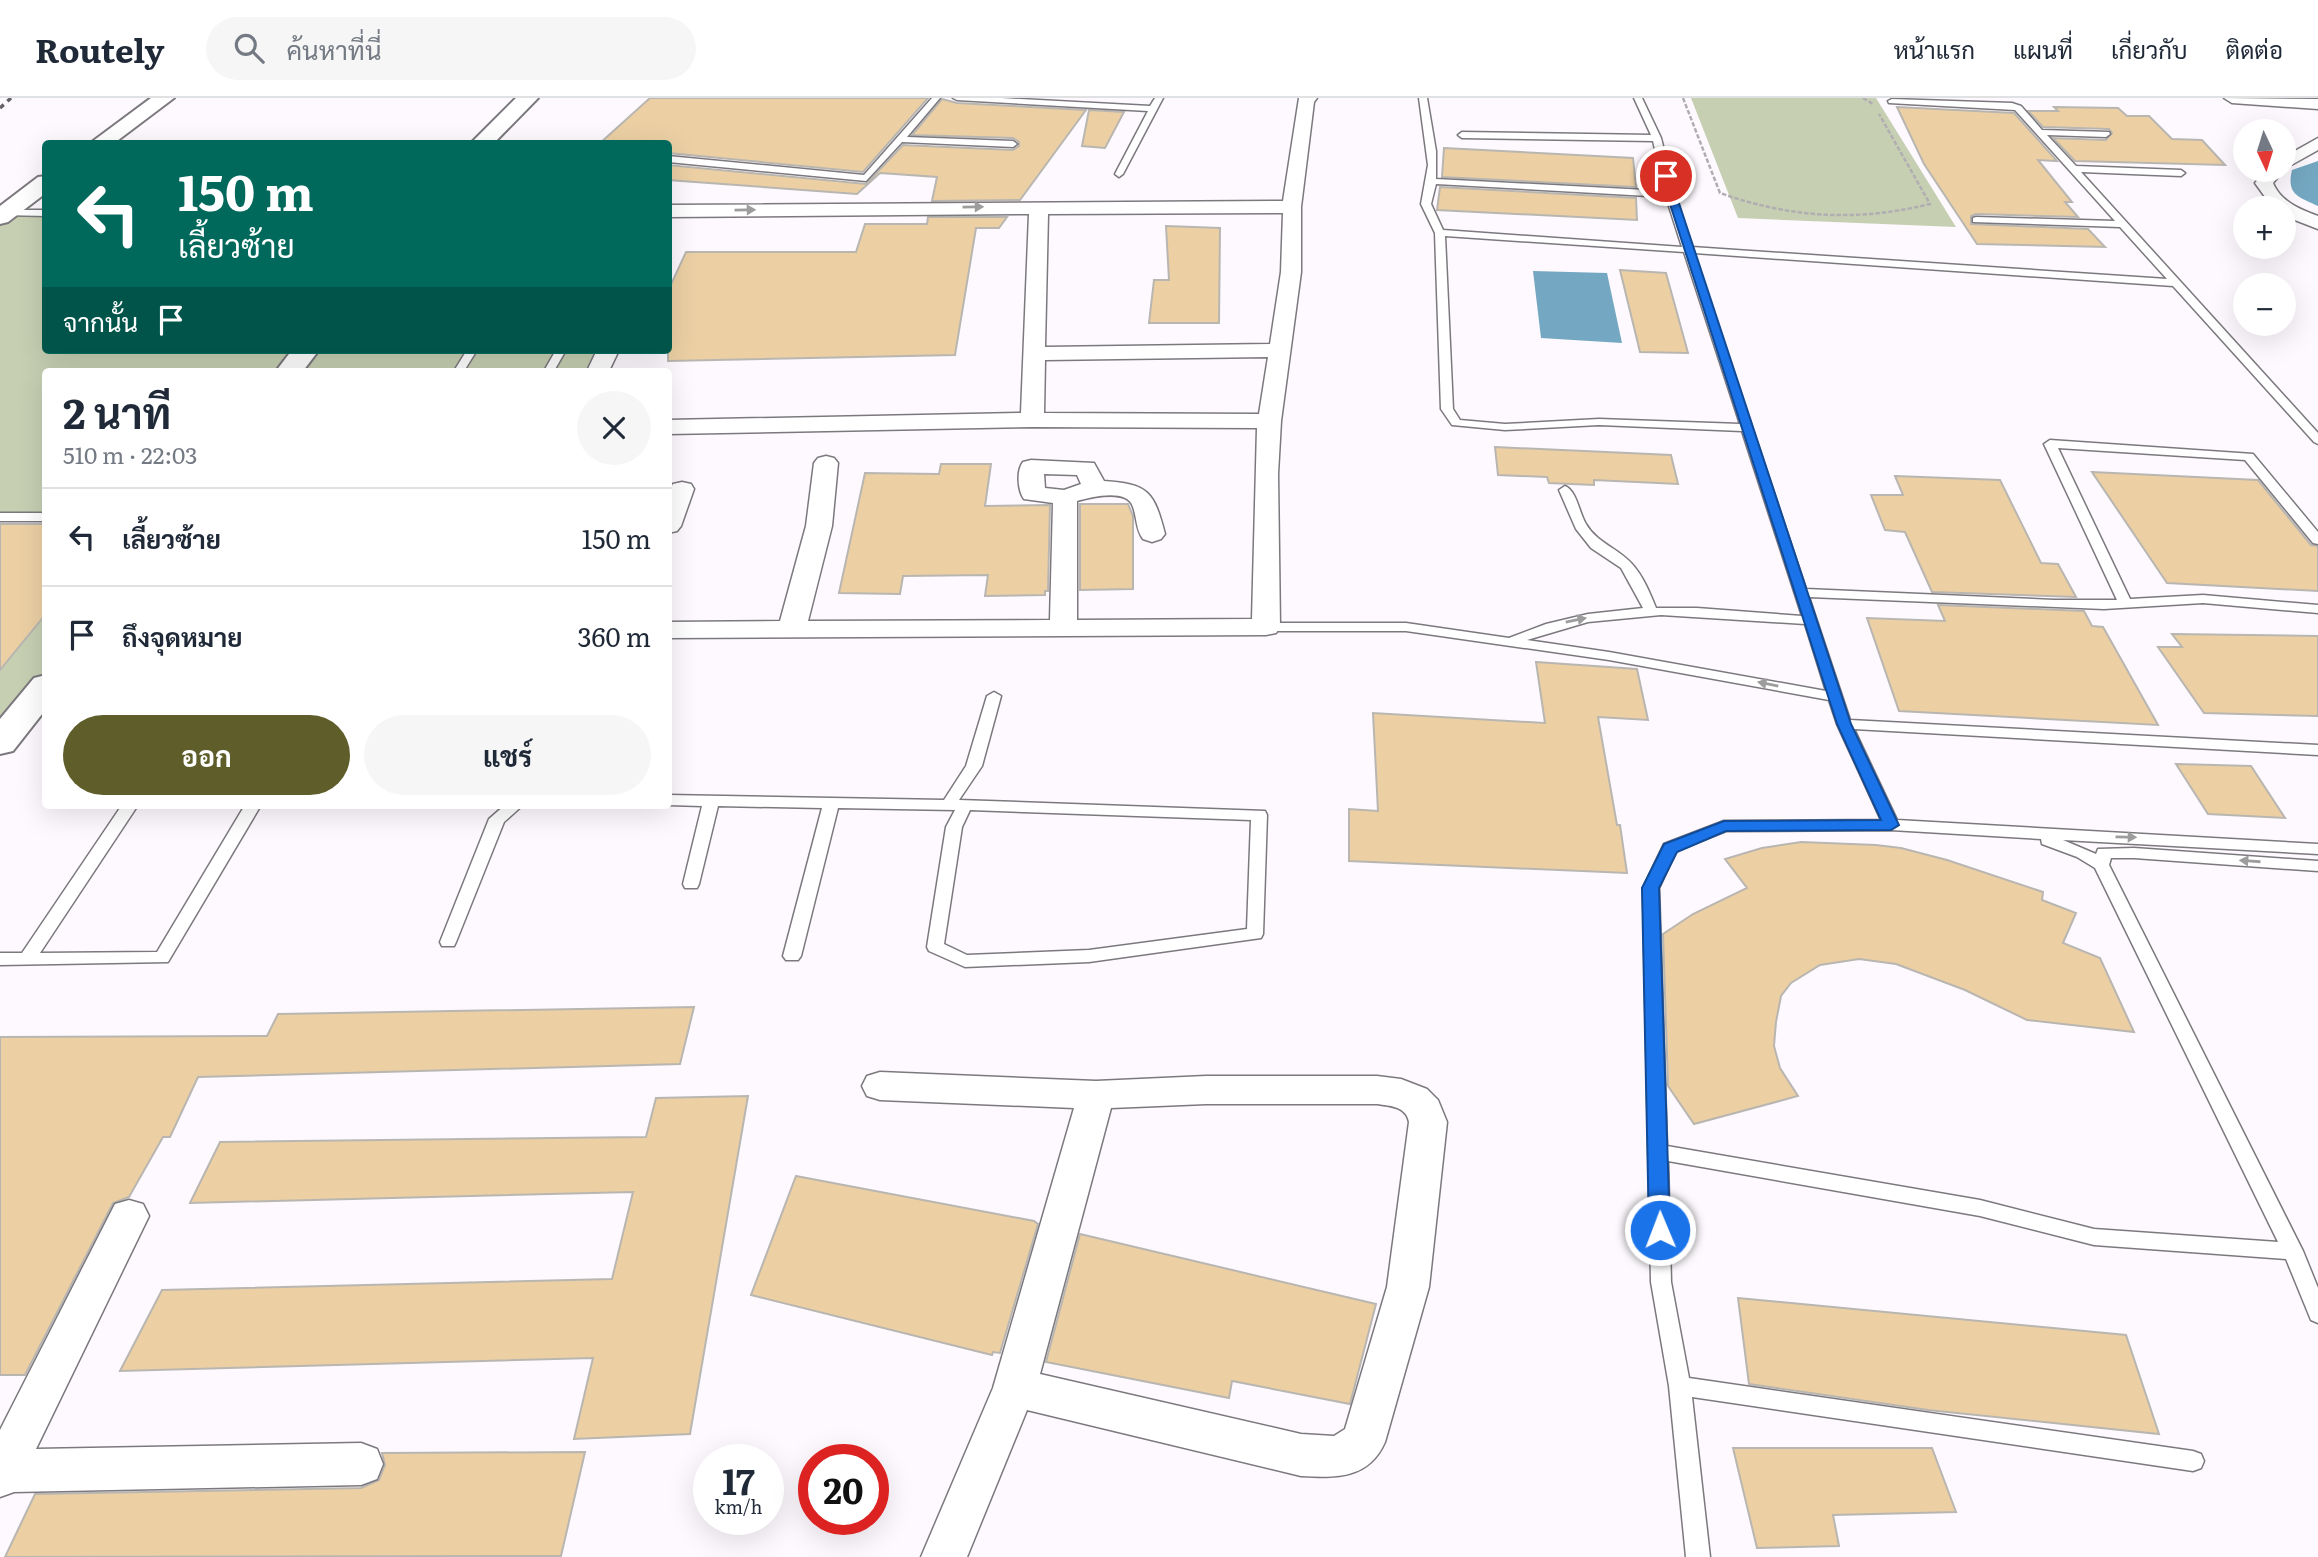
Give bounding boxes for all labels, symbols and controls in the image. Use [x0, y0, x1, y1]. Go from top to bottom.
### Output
search box [206, 17, 696, 80]
text: Routely [35, 24, 164, 73]
icon: search [230, 29, 268, 67]
text: ค้นหาที่นี่ [286, 29, 381, 68]
text: หน้าแรก [1894, 31, 1975, 66]
text: แผนที่ [2013, 31, 2073, 66]
text: เกี่ยวกับ [2111, 31, 2188, 66]
text: ติดต่อ [2226, 31, 2283, 66]
north arrow [2233, 119, 2296, 182]
map controls [2233, 119, 2296, 336]
pin [1636, 146, 1696, 206]
text: 150 m [178, 153, 314, 226]
icon: arrive [1647, 157, 1685, 195]
icon: left [63, 168, 154, 259]
button: + [2233, 196, 2296, 259]
one-way arrow [962, 202, 984, 213]
one-way arrow [735, 204, 757, 216]
text: เลี้ยวซ้าย [178, 220, 295, 268]
button: − [2233, 273, 2296, 336]
text: จากนั้น [63, 301, 138, 340]
icon: arrive [152, 301, 190, 339]
text: 2 นาที [63, 380, 171, 442]
button: close [577, 391, 651, 465]
text: 510 m · 22:03 [63, 437, 198, 471]
icon: left [63, 518, 101, 556]
text: เลี้ยวซ้าย [122, 518, 221, 557]
text: 150 m [582, 518, 651, 557]
one-way arrow [1565, 614, 1587, 625]
icon: arrive [63, 616, 101, 654]
text: ถึงจุดหมาย [122, 616, 243, 655]
text: 360 m [577, 616, 651, 655]
one-way arrow [1757, 679, 1779, 690]
button: ออก [63, 715, 350, 795]
button: แชร์ [364, 715, 651, 795]
one-way arrow [2115, 831, 2137, 842]
one-way arrow [2239, 855, 2261, 866]
position arrow [1623, 1193, 1697, 1267]
speed limit sign: 20 [798, 1444, 889, 1535]
text: 17 [722, 1454, 755, 1506]
text: km/h [715, 1493, 762, 1520]

